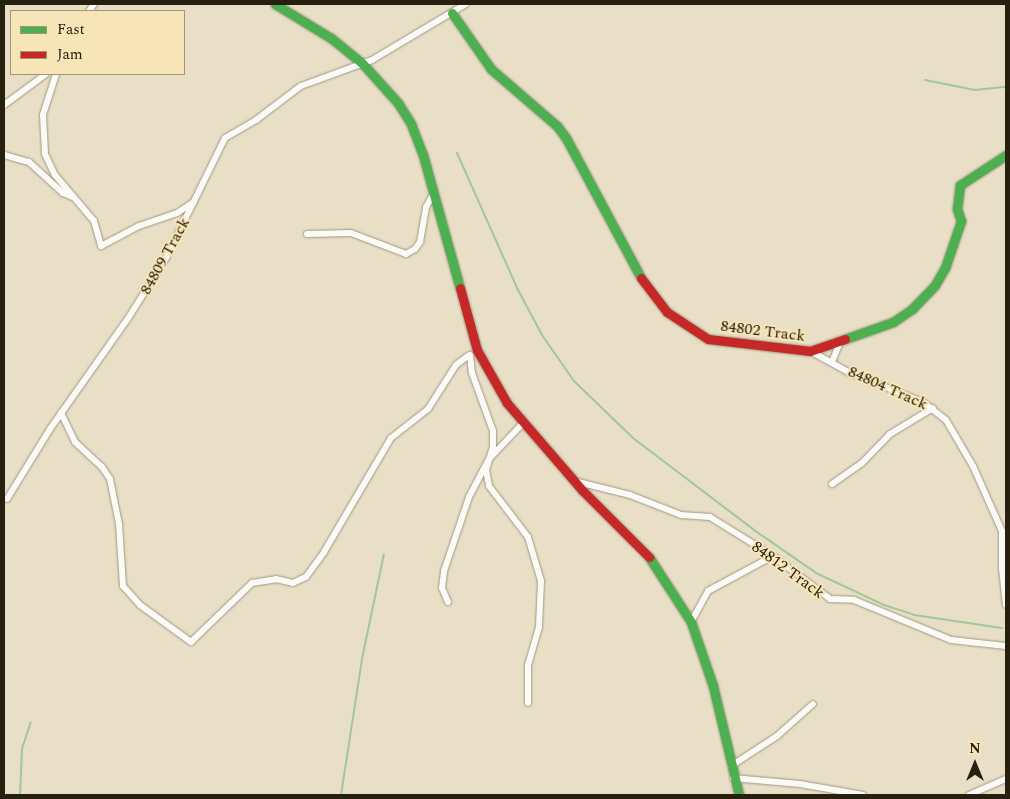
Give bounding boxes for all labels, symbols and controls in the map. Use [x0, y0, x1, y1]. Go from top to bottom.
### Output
legend [10, 10, 185, 75]
text: Fast [57, 18, 85, 41]
text: Jam [57, 43, 83, 66]
street label: 84809 Track [136, 214, 194, 298]
street label: 84802 Track [720, 316, 806, 346]
street label: 84804 Track [845, 362, 931, 414]
street label: 84812 Track [748, 537, 828, 603]
text: N [969, 738, 981, 759]
north arrow [950, 739, 1000, 789]

